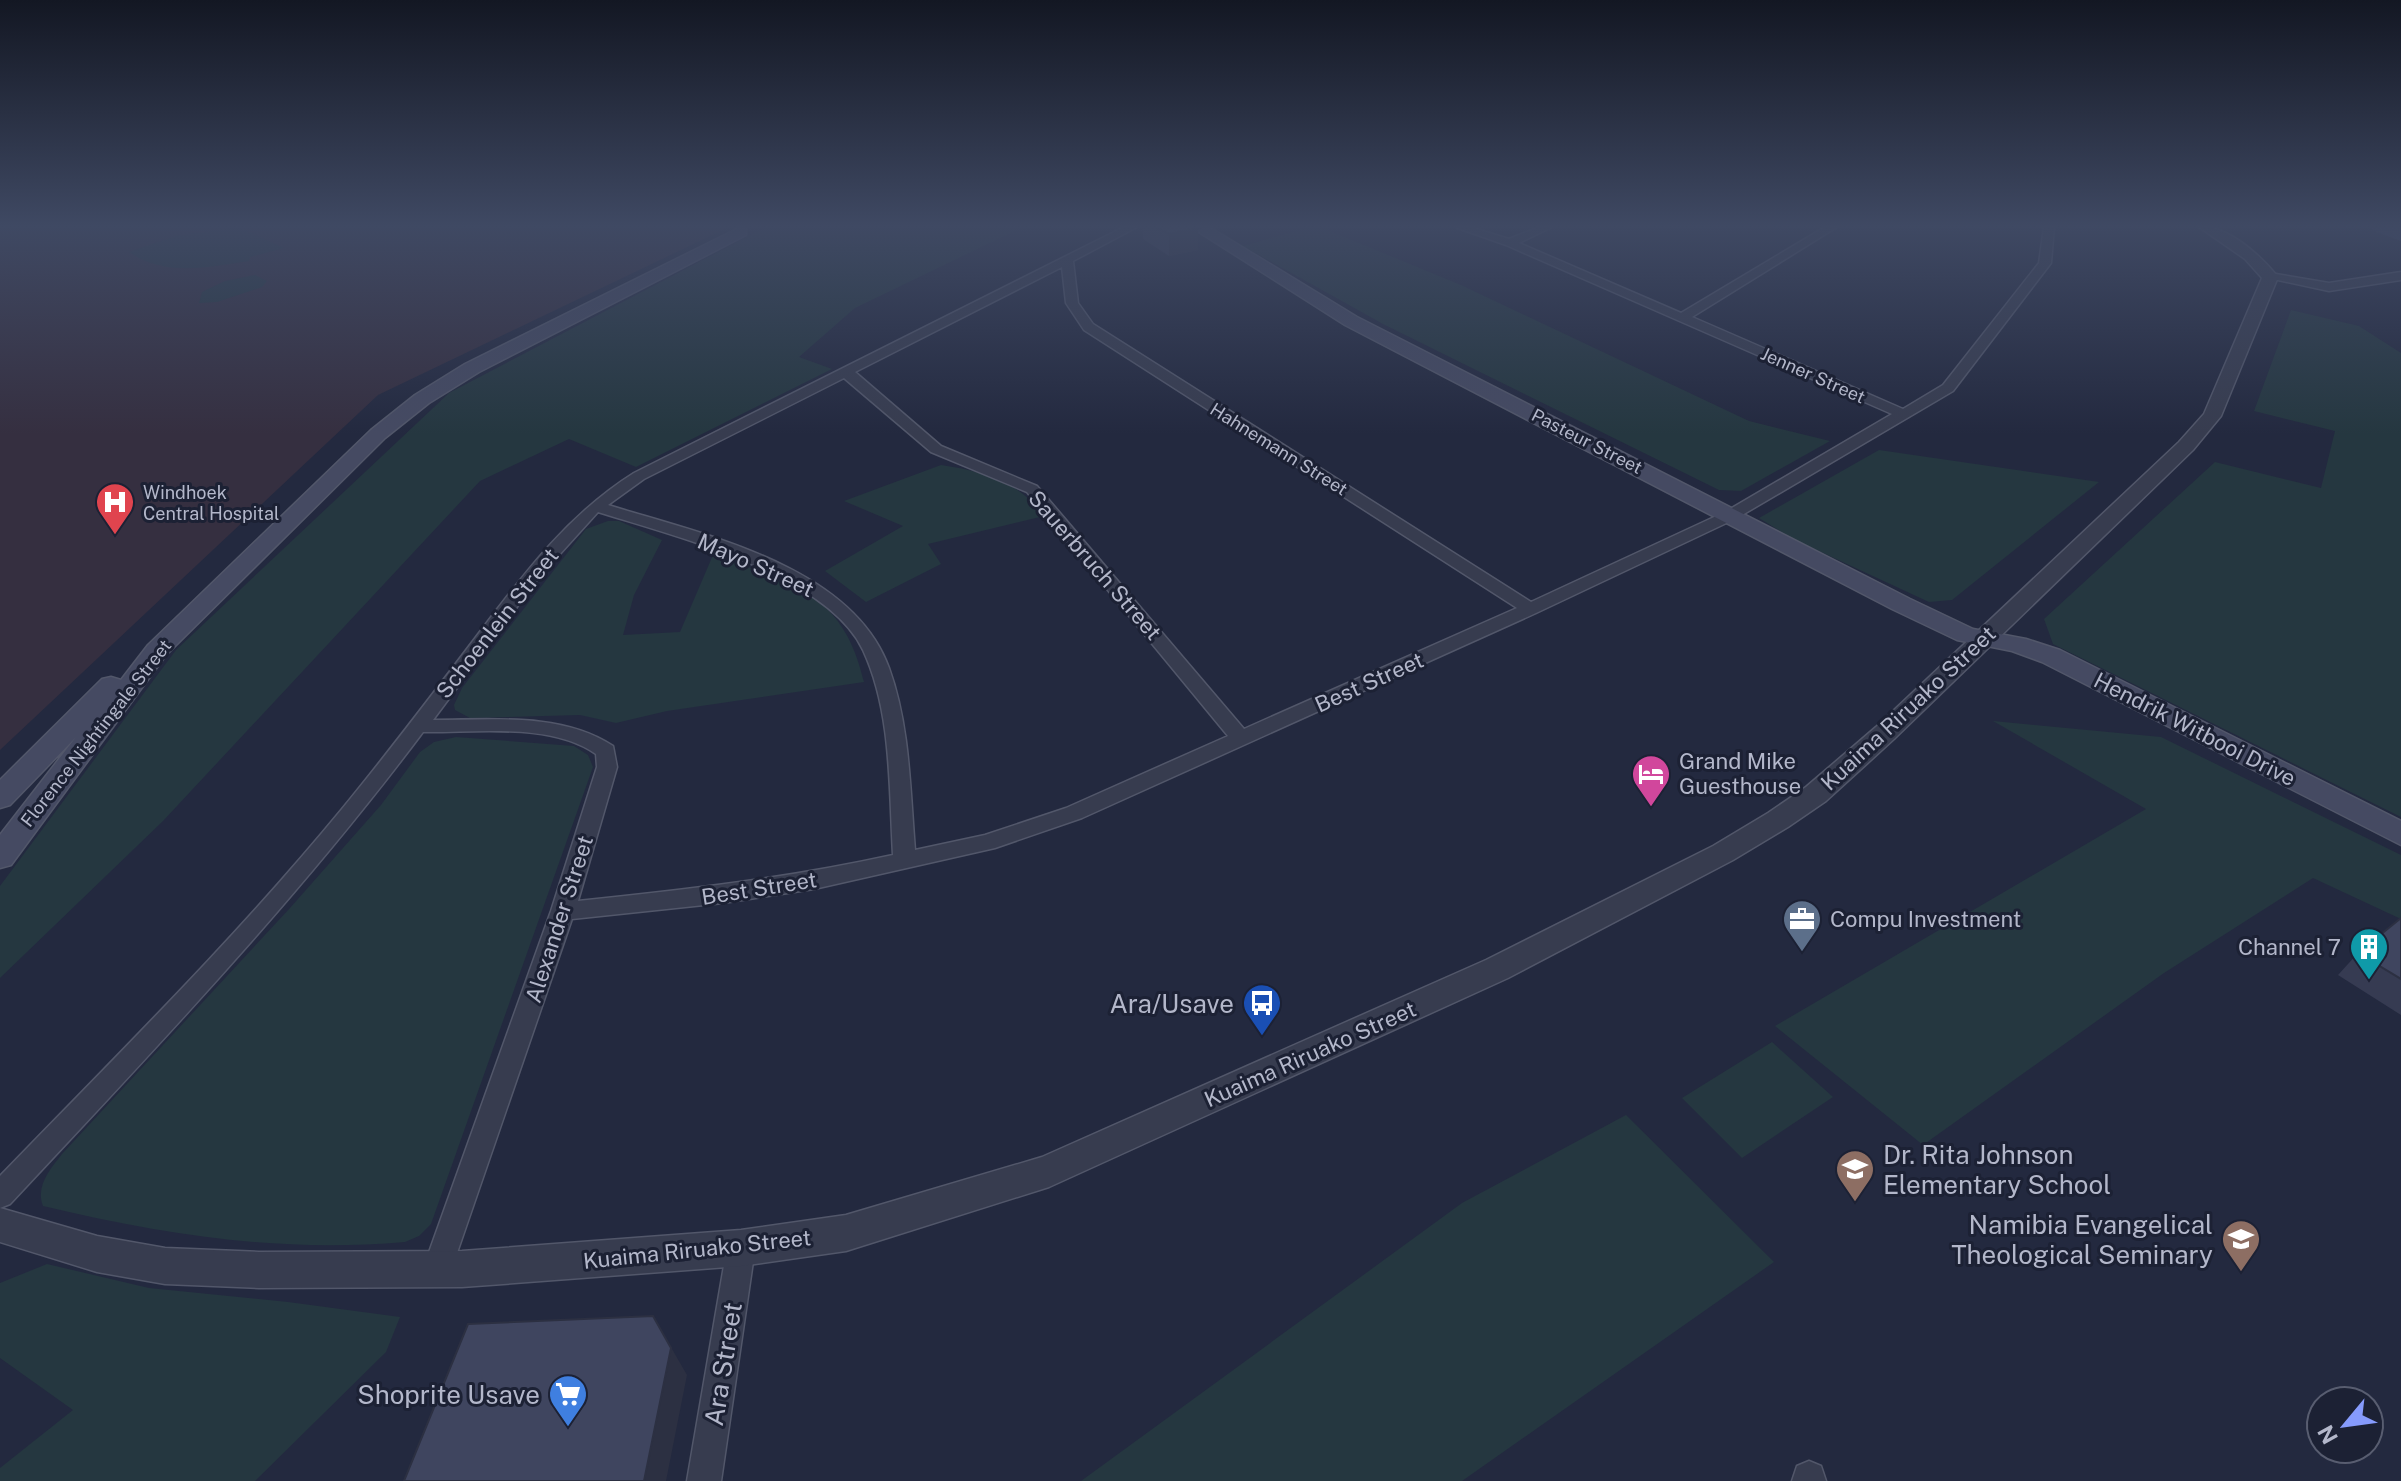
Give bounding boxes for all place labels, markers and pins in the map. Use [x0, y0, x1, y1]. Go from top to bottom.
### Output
hospital icon: Windhoek Central Hospital [94, 481, 136, 536]
place label: Windhoek Central Hospital [143, 482, 279, 524]
place label: Grand Mike Guesthouse [1679, 748, 1801, 799]
hotel icon: Grand Mike Guesthouse [1630, 753, 1672, 808]
office icon: Compu Investment [1781, 898, 1823, 953]
place label: Compu Investment [1830, 906, 2021, 932]
building icon: Channel 7 [2348, 926, 2390, 981]
place label: Channel 7 [2238, 934, 2341, 960]
bus stop icon: Ara/Usave [1241, 982, 1283, 1037]
place label: Ara/Usave [1109, 988, 1234, 1019]
place label: Dr. Rita Johnson Elementary School [1883, 1139, 2111, 1200]
school or university icon: Dr. Rita Johnson Elementary School [1834, 1148, 1876, 1203]
place label: Namibia Evangelical Theological Seminary [1951, 1209, 2213, 1270]
school or university icon: Namibia Evangelical Theological Seminary [2220, 1218, 2262, 1273]
supermarket icon: Shoprite Usave [547, 1373, 589, 1428]
place label: Shoprite Usave [357, 1379, 540, 1410]

